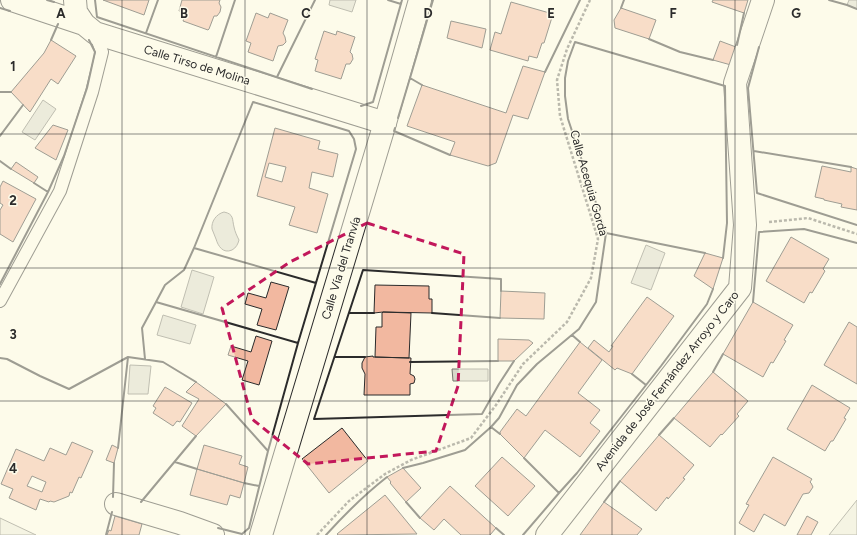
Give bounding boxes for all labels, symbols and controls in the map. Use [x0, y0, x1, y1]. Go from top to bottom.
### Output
text: A [56, 6, 66, 21]
text: B [180, 6, 188, 21]
text: C [301, 6, 311, 21]
text: D [423, 6, 433, 21]
text: E [547, 6, 555, 21]
text: F [669, 6, 677, 21]
text: G [791, 6, 801, 21]
street label: Calle Tirso de Molina [142, 42, 252, 88]
text: 1 [10, 59, 16, 74]
street label: Calle Acequia Gorda [567, 128, 611, 238]
text: 2 [9, 193, 17, 208]
street label: Calle Vía del Tranvía [319, 215, 363, 321]
street label: Avenida de José Fernández Arroyo y Caro [592, 288, 742, 474]
text: 3 [9, 327, 17, 342]
text: 4 [9, 461, 17, 476]

